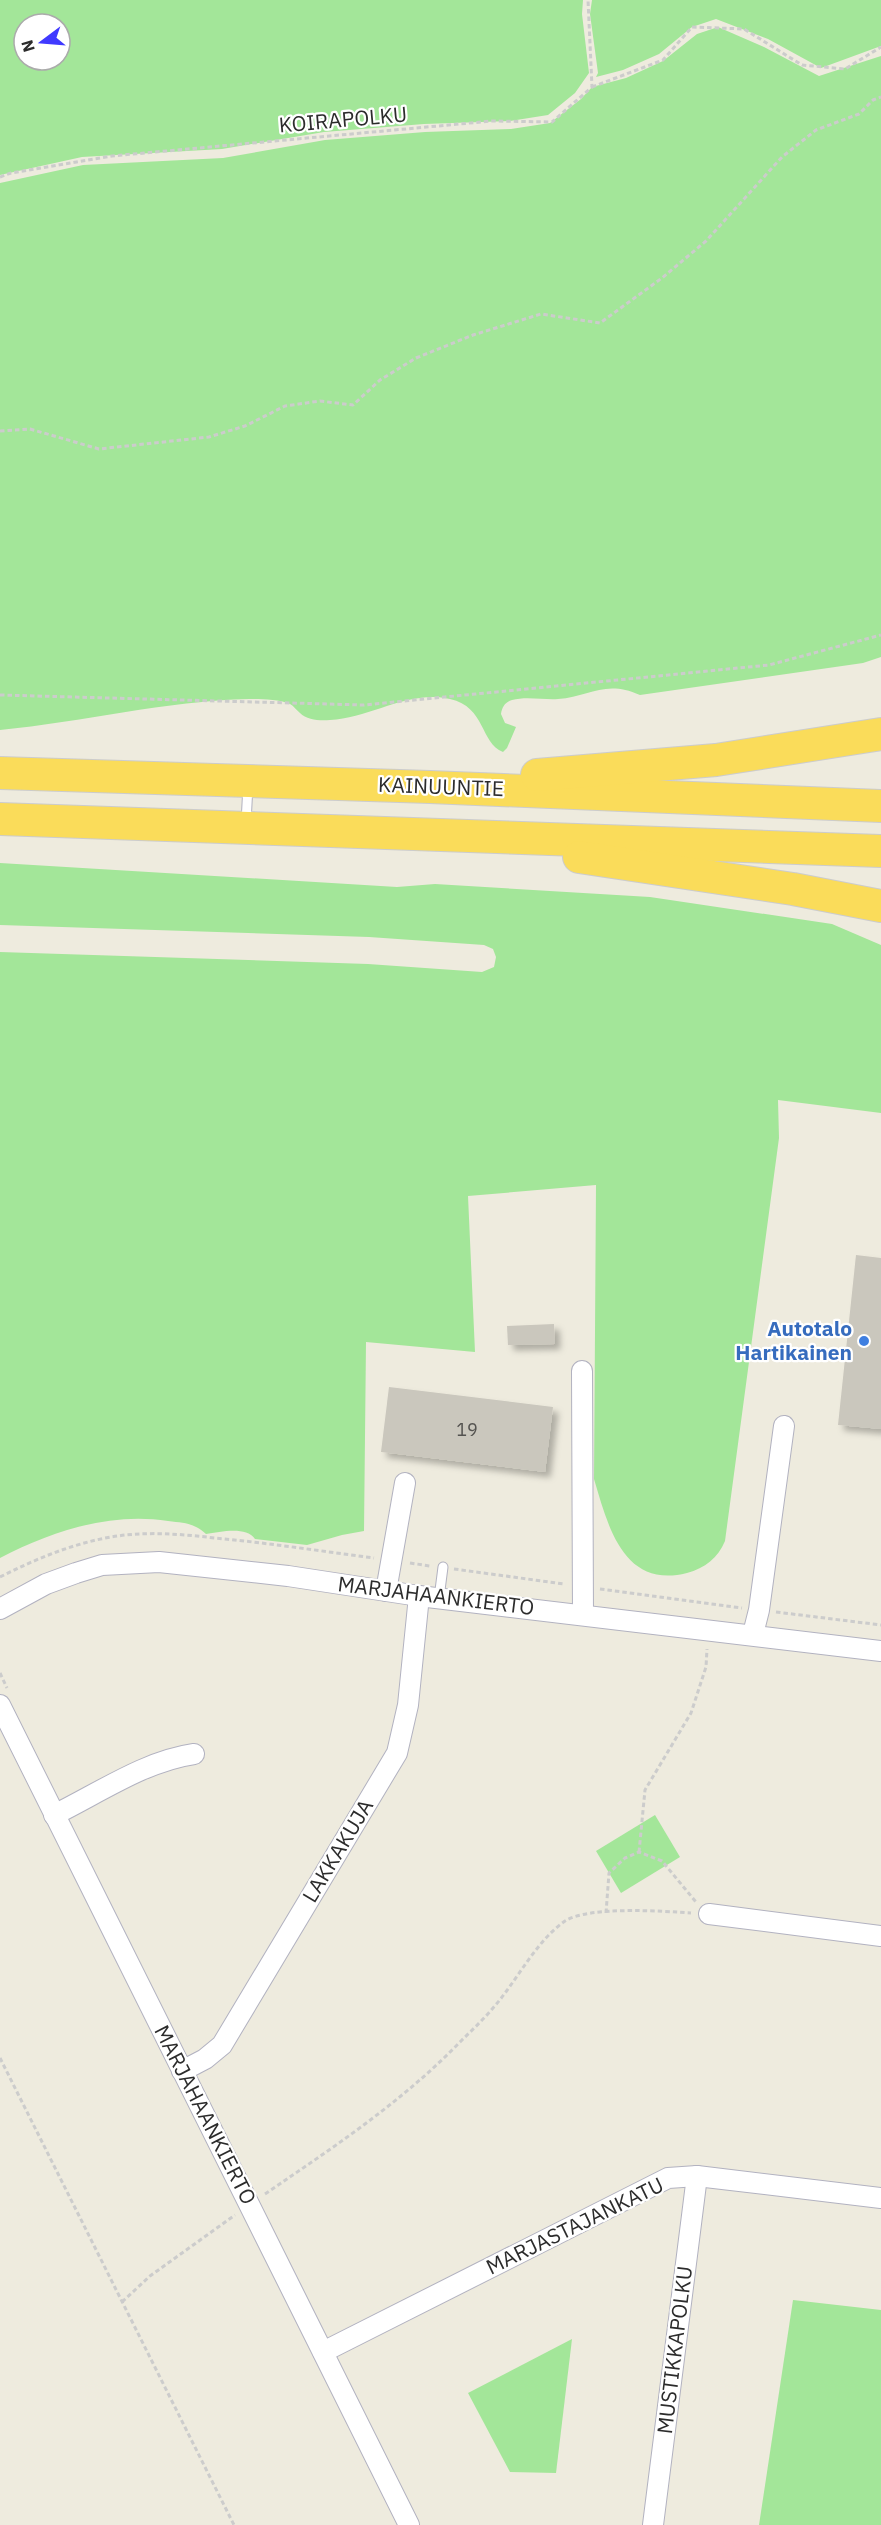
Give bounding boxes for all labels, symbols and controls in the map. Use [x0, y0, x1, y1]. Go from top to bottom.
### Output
north arrow [12, 12, 72, 72]
text: N [16, 38, 39, 54]
street label: KOIRAPOLKU [278, 99, 408, 139]
street label: KAINUUNTIE [378, 770, 504, 802]
place label: Autotalo Hartikainen [735, 1314, 852, 1366]
marker: Autotalo Hartikainen [857, 1334, 871, 1348]
house number: 19 [456, 1418, 478, 1441]
street label: MARJAHAANKIERTO [336, 1569, 536, 1621]
street label: LAKKAKUJA [295, 1794, 379, 1907]
street label: MARJAHAANKIERTO [149, 2020, 263, 2209]
street label: MARJASTAJANKATU [481, 2170, 668, 2280]
street label: MUSTIKKAPOLKU [650, 2264, 698, 2436]

